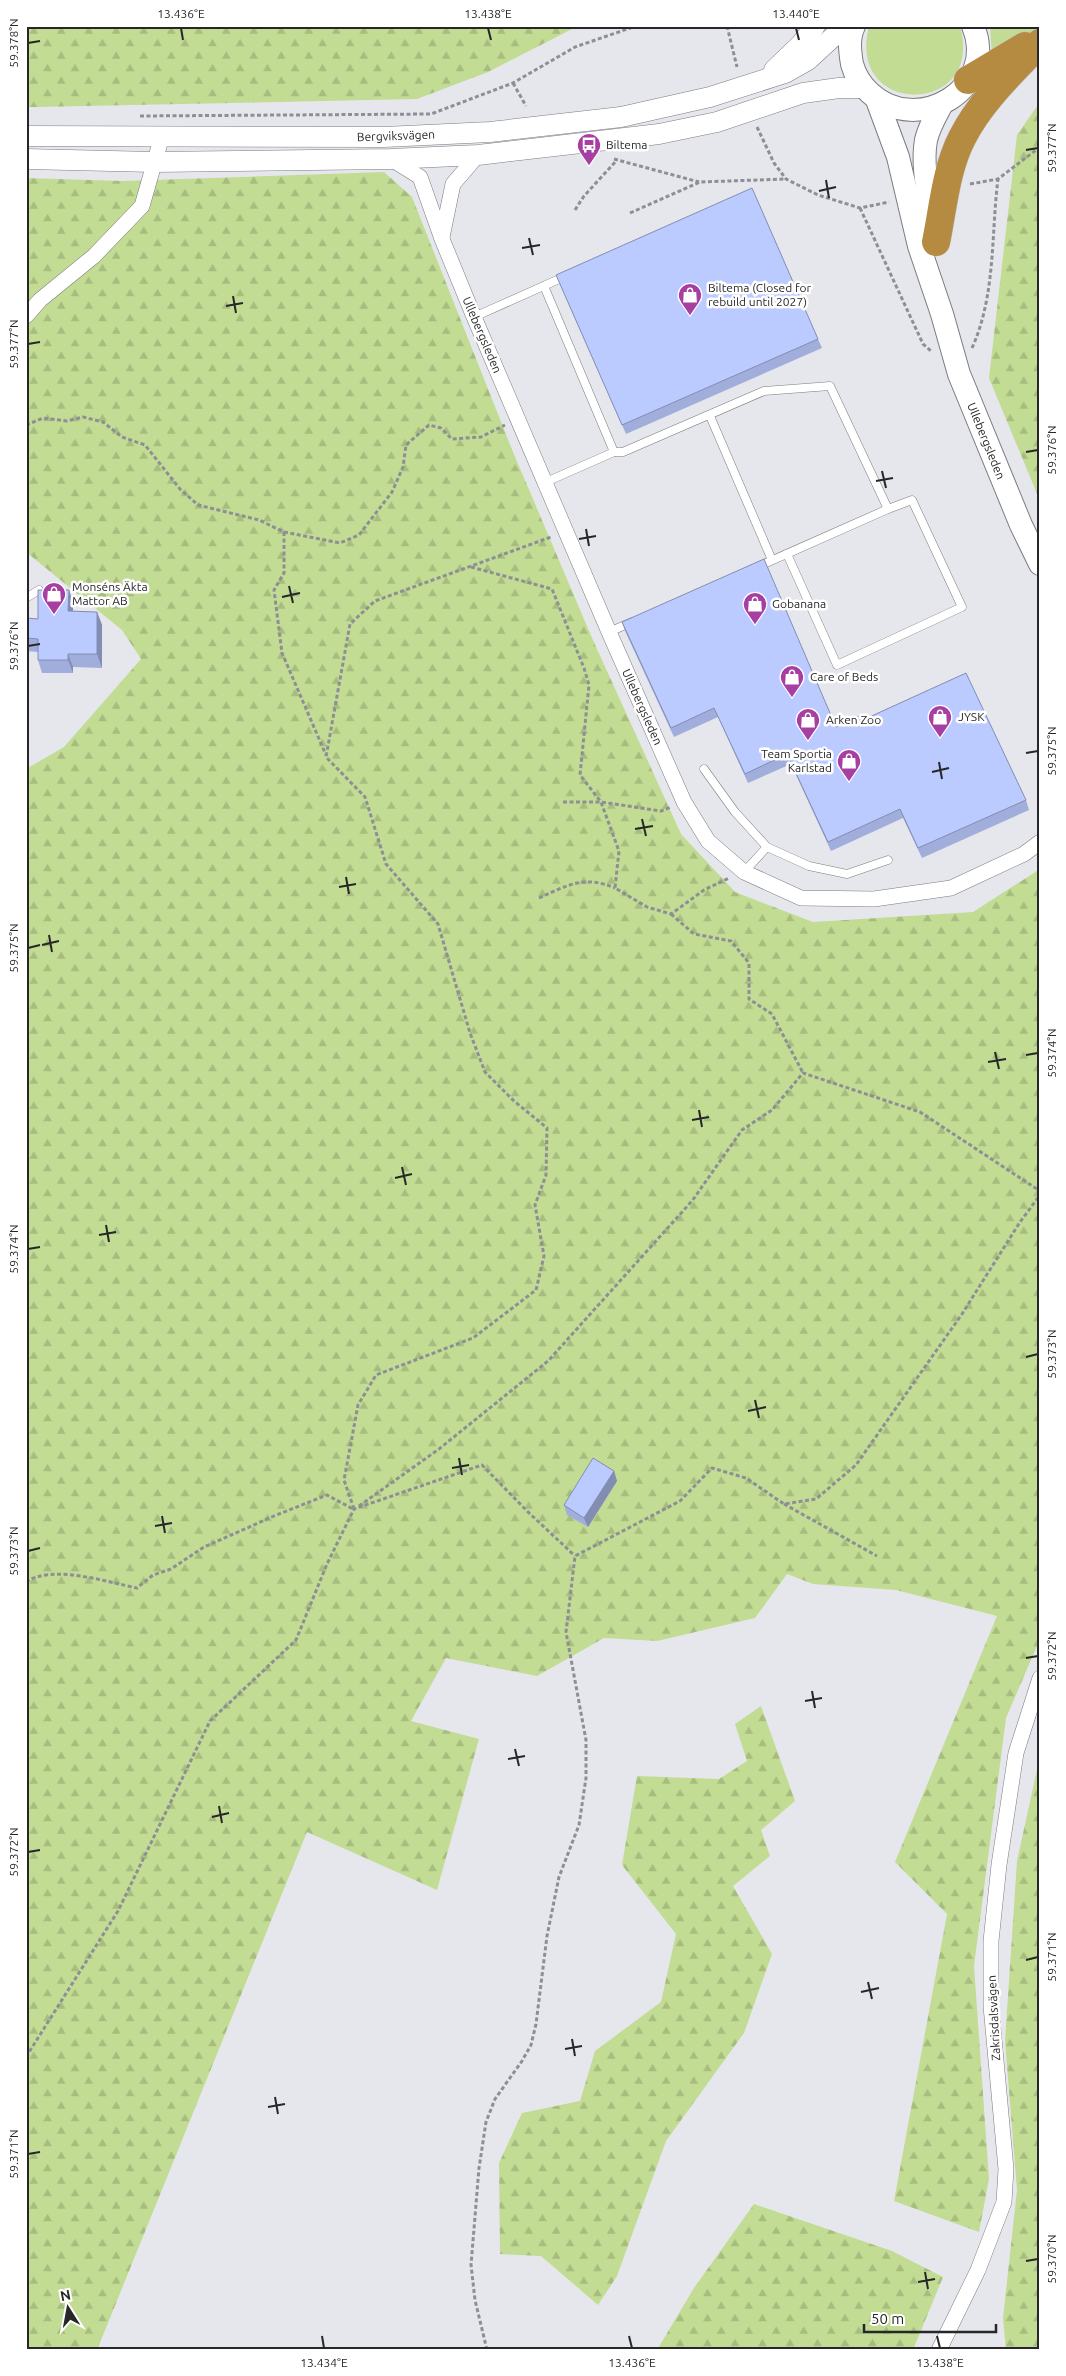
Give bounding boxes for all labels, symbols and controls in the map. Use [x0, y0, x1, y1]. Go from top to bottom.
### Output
text: 13.436°E [157, 7, 205, 20]
text: 13.438°E [464, 7, 512, 20]
text: 13.440°E [772, 7, 820, 20]
text: 59.378°N [7, 18, 20, 68]
text: 59.377°N [1045, 123, 1058, 173]
street label: Bergviksvägen [357, 128, 435, 143]
bus stop icon: Biltema [576, 132, 602, 166]
place label: Biltema [606, 138, 648, 151]
place label: Biltema (Closed for rebuild until 2027) [708, 281, 812, 309]
shop icon: Biltema (Closed for rebuild until 2027) [677, 282, 703, 316]
street label: Ullebergsleden [461, 295, 504, 375]
text: 59.377°N [7, 319, 20, 369]
street label: Ullebergsleden [965, 401, 1008, 481]
text: 59.376°N [1045, 425, 1058, 475]
place label: Monséns Äkta Mattor AB [72, 580, 148, 607]
shop icon: Monséns Äkta Mattor AB [41, 581, 67, 615]
shop icon: Gobanana [742, 591, 768, 625]
place label: Gobanana [772, 597, 826, 610]
text: 59.376°N [7, 621, 20, 671]
shop icon: Care of Beds [779, 664, 805, 698]
street label: Ullebergsleden [620, 667, 665, 747]
place label: Care of Beds [810, 670, 878, 683]
shop icon: JYSK [927, 704, 953, 738]
shop icon: Arken Zoo [795, 707, 821, 741]
place label: JYSK [958, 710, 985, 723]
place label: Arken Zoo [826, 713, 881, 726]
text: 59.375°N [1045, 726, 1058, 776]
place label: Team Sportia Karlstad [761, 747, 832, 774]
shop icon: Team Sportia Karlstad [836, 748, 862, 782]
text: 59.375°N [7, 923, 20, 973]
text: 59.374°N [1045, 1028, 1058, 1078]
text: 59.374°N [7, 1224, 20, 1274]
text: 59.373°N [1045, 1329, 1058, 1379]
text: 59.373°N [7, 1526, 20, 1576]
text: 59.372°N [1045, 1631, 1058, 1681]
text: 59.372°N [7, 1827, 20, 1877]
text: 59.371°N [1045, 1932, 1058, 1982]
street label: Zakrisdalsvägen [985, 1975, 1002, 2061]
text: 59.371°N [7, 2129, 20, 2179]
text: 59.370°N [1045, 2234, 1058, 2284]
north arrow [42, 2284, 92, 2334]
text: N [59, 2286, 72, 2304]
scale bar [864, 2301, 996, 2333]
text: 50 m [871, 2310, 904, 2327]
text: 13.434°E [300, 2356, 348, 2369]
text: 13.436°E [608, 2356, 656, 2369]
text: 13.438°E [916, 2356, 964, 2369]

